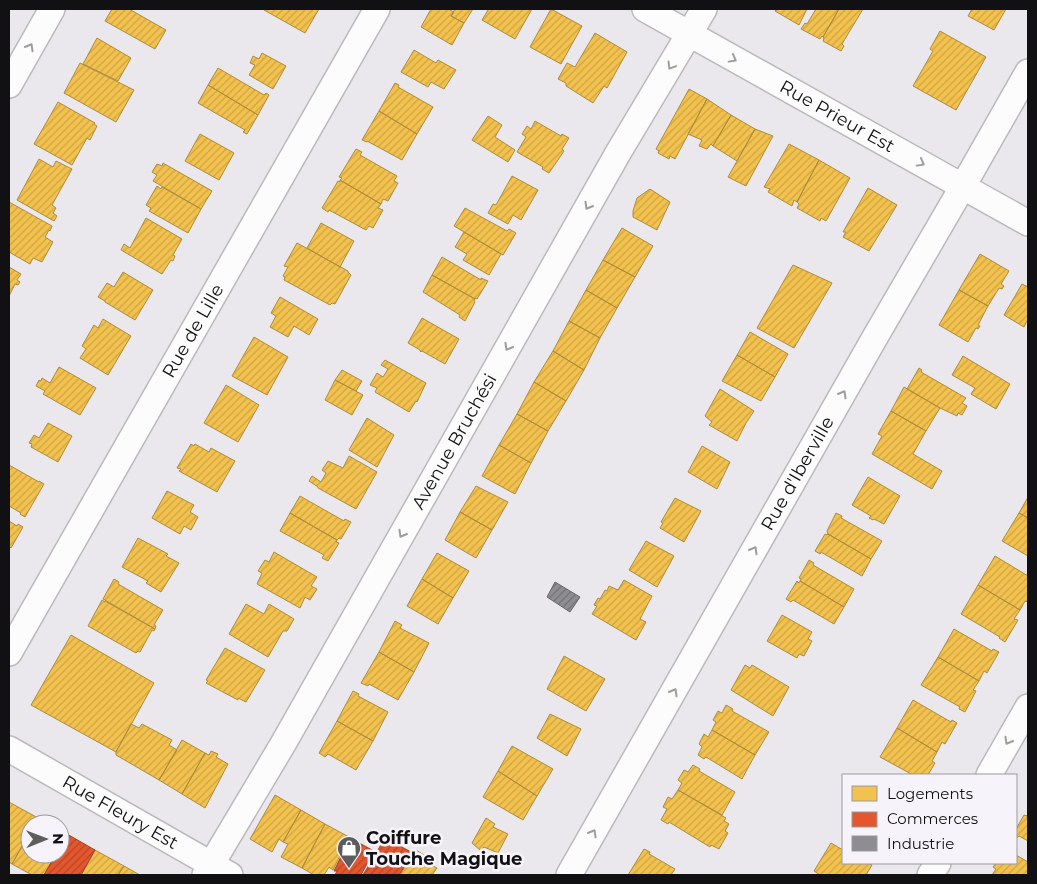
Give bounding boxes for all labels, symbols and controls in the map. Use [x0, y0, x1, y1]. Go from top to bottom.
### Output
one-way arrow [24, 43, 34, 52]
one-way arrow [728, 52, 737, 62]
one-way arrow [667, 60, 677, 69]
street label: Rue Prieur Est [776, 75, 898, 157]
one-way arrow [916, 157, 925, 167]
one-way arrow [585, 201, 595, 210]
street label: Rue de Lille [158, 280, 229, 382]
one-way arrow [505, 342, 515, 351]
street label: Avenue Bruchési [407, 370, 501, 513]
one-way arrow [836, 390, 846, 399]
street label: Rue d'Iberville [756, 412, 839, 534]
one-way arrow [399, 529, 409, 538]
one-way arrow [748, 547, 758, 556]
one-way arrow [667, 688, 677, 697]
one-way arrow [1005, 736, 1015, 745]
street label: Rue Fleury Est [58, 771, 182, 854]
legend [842, 774, 1017, 864]
text: Logements [887, 784, 973, 803]
text: Commerces [887, 809, 978, 828]
north arrow [20, 814, 70, 864]
place label: Coiffure Touche Magique [366, 827, 522, 870]
one-way arrow [587, 829, 597, 838]
text: N [49, 833, 67, 845]
text: Industrie [887, 834, 954, 853]
shop icon: Coiffure Touche Magique [336, 835, 362, 869]

